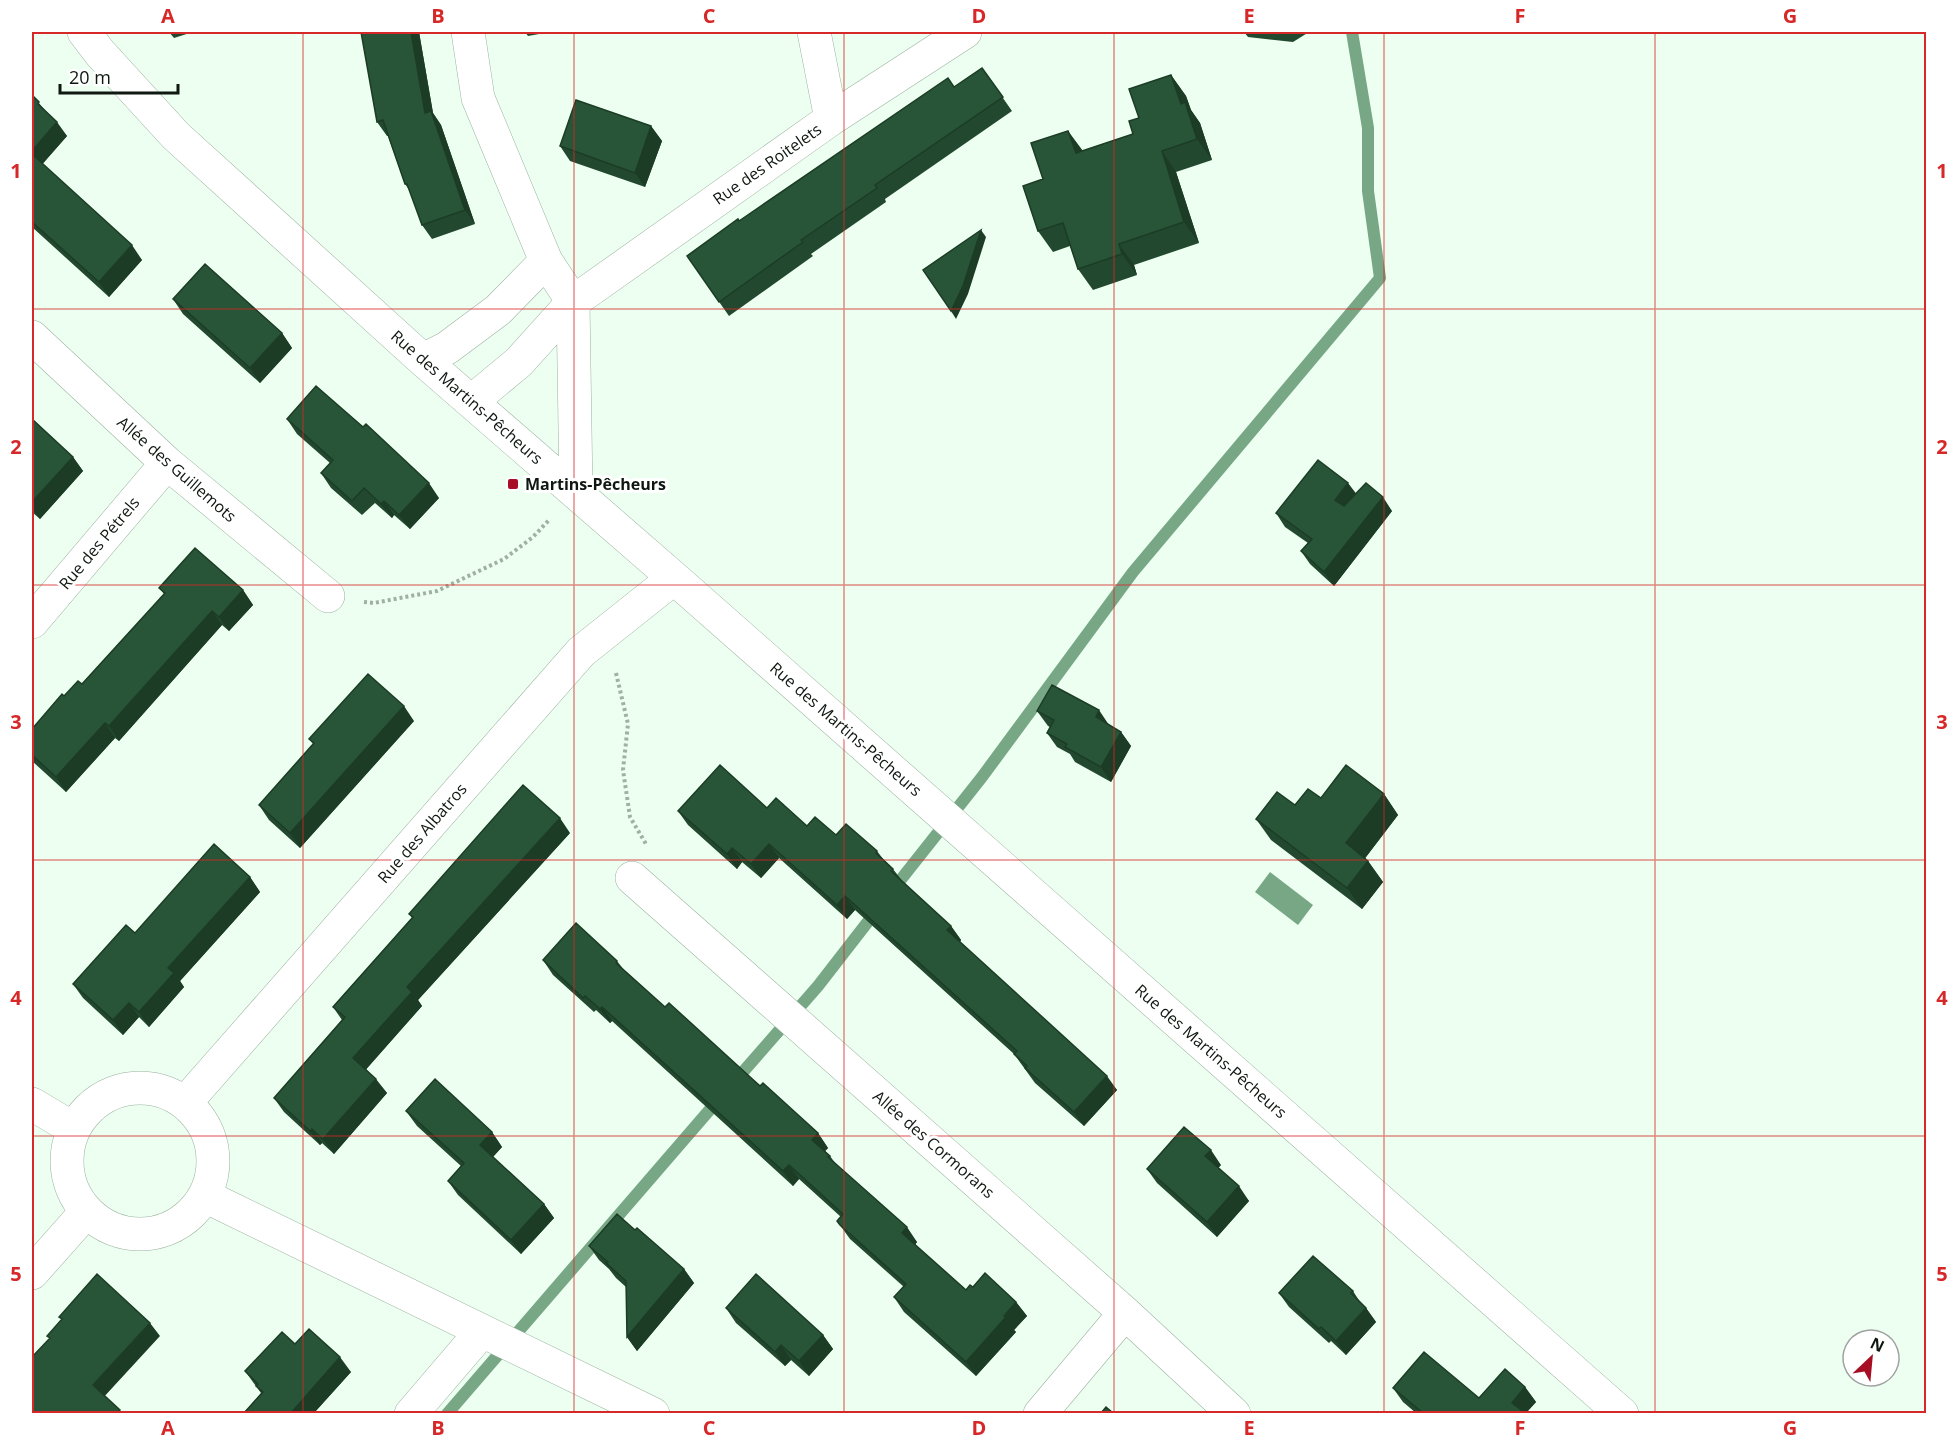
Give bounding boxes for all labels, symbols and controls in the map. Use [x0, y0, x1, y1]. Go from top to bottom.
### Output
text: A [161, 2, 175, 29]
text: B [431, 2, 445, 29]
text: C [703, 2, 716, 29]
text: D [972, 2, 986, 29]
text: E [1243, 2, 1255, 29]
text: F [1515, 2, 1525, 29]
text: G [1783, 2, 1797, 29]
scale bar [60, 57, 178, 95]
text: 20 m [69, 65, 111, 89]
street label: Rue des Roitelets [708, 118, 826, 210]
text: 1 [10, 157, 22, 184]
text: 1 [1936, 157, 1948, 184]
street label: Rue des Martins-Pêcheurs [386, 325, 548, 469]
street label: Allée des Guillemots [113, 411, 241, 527]
text: 2 [10, 433, 22, 460]
text: 2 [1936, 433, 1948, 460]
place label: Martins-Pêcheurs [525, 473, 666, 495]
marker: Martins-Pêcheurs [506, 477, 520, 491]
street label: Rue des Pétrels [54, 492, 144, 594]
street label: Rue des Martins-Pêcheurs [765, 657, 927, 801]
text: 3 [10, 708, 22, 735]
text: 3 [1936, 708, 1948, 735]
street label: Rue des Albatros [372, 778, 472, 888]
street label: Rue des Martins-Pêcheurs [1130, 979, 1292, 1123]
text: 4 [10, 984, 22, 1011]
text: 4 [1936, 984, 1948, 1011]
street label: Allée des Cormorans [869, 1085, 999, 1203]
text: 5 [10, 1260, 22, 1287]
text: 5 [1936, 1260, 1948, 1287]
north arrow [1841, 1328, 1901, 1388]
text: N [1867, 1332, 1888, 1357]
text: A [161, 1414, 175, 1441]
text: B [431, 1414, 445, 1441]
text: C [703, 1414, 716, 1441]
text: D [972, 1414, 986, 1441]
text: E [1243, 1414, 1255, 1441]
text: F [1515, 1414, 1525, 1441]
text: G [1783, 1414, 1797, 1441]

